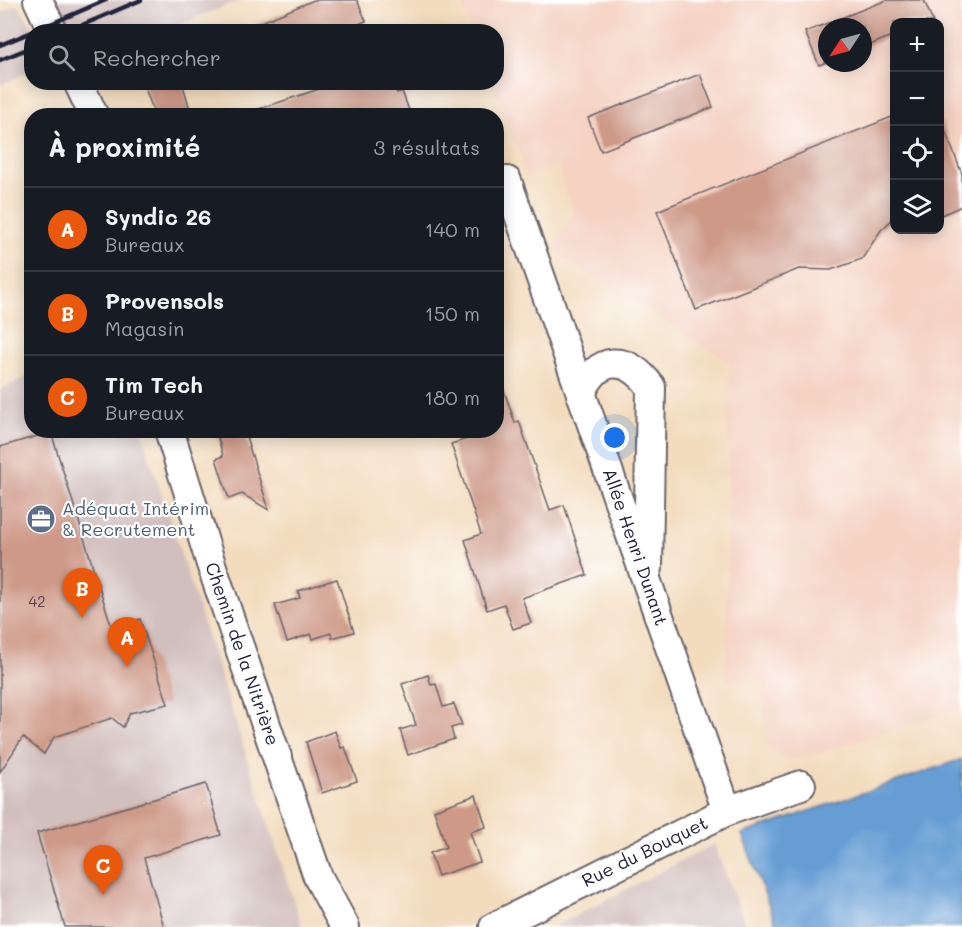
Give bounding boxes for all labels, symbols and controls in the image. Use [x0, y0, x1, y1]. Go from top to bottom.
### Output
north arrow [818, 18, 872, 72]
map controls [890, 18, 944, 234]
button: + [890, 18, 944, 72]
search box [24, 24, 504, 90]
icon: search [45, 41, 78, 74]
text: Rechercher [93, 43, 221, 72]
button: − [890, 72, 944, 126]
button: locate [890, 126, 944, 180]
text: À proximité [48, 130, 200, 164]
text: 3 résultats [374, 134, 480, 160]
button: layers [890, 180, 944, 234]
text: Syndic 26 [105, 202, 211, 231]
text: A [61, 216, 74, 242]
text: 140 m [425, 216, 480, 242]
text: Bureaux [105, 231, 184, 257]
text: Provensols [105, 286, 224, 315]
text: B [61, 300, 74, 326]
text: 150 m [425, 300, 480, 326]
text: Magasin [105, 315, 184, 341]
text: Tim Tech [105, 370, 203, 399]
text: C [60, 384, 75, 410]
text: 180 m [424, 384, 480, 410]
text: Bureaux [105, 399, 184, 425]
your location [600, 423, 629, 452]
street label: Allée Henri Dunant [598, 465, 674, 629]
place label: Adéquat Intérim & Recrutement [62, 496, 209, 541]
office icon: Adéquat Intérim & Recrutement [25, 503, 57, 535]
street label: Chemin de la Nitrière [200, 559, 286, 748]
pin: B [62, 568, 101, 618]
house number: 42 [28, 591, 46, 611]
pin: A [108, 618, 146, 667]
street label: Rue du Bouquet [578, 810, 712, 892]
pin: C [84, 846, 122, 895]

